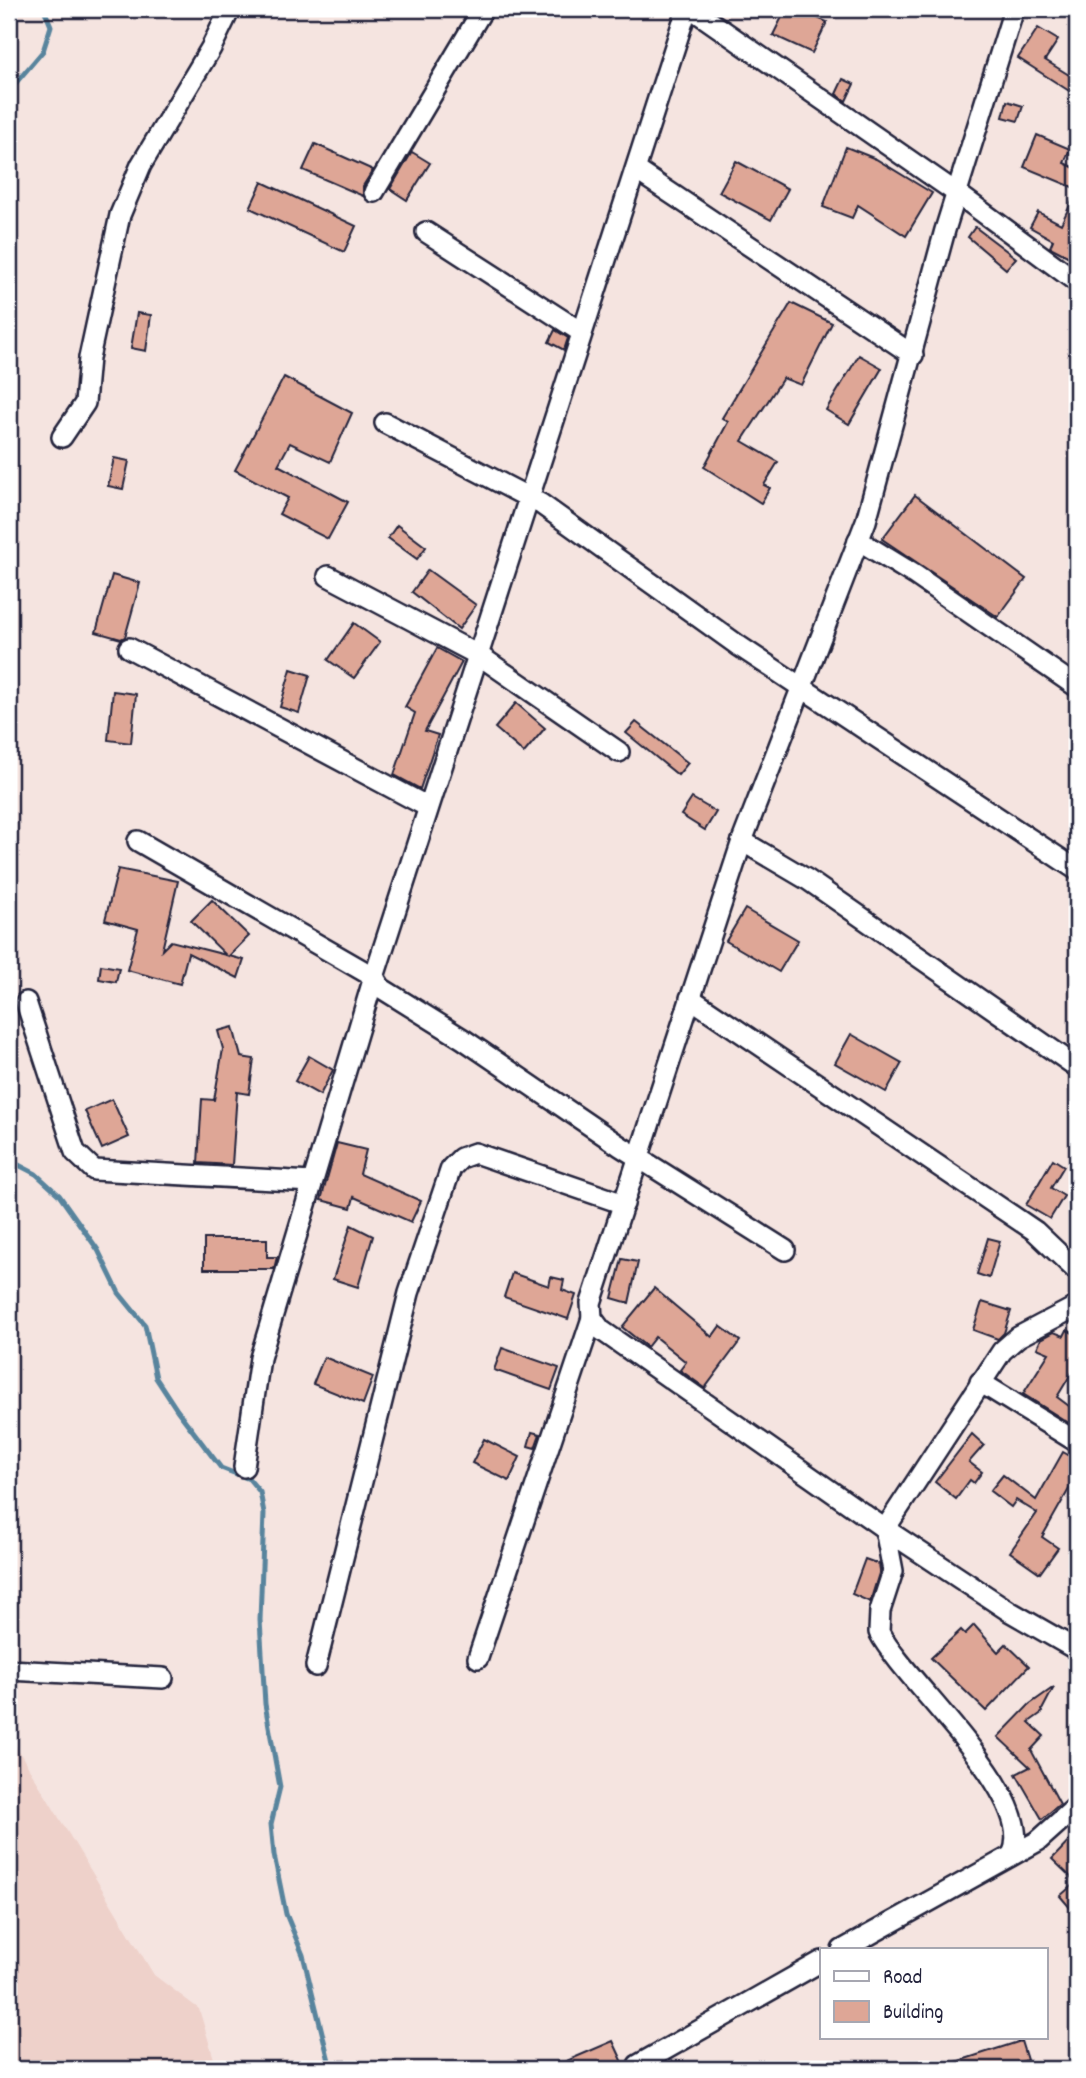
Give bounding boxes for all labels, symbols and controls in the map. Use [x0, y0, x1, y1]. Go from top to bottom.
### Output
legend [820, 1948, 1048, 2039]
text: Road [883, 1964, 922, 1994]
text: Building [883, 1999, 943, 2029]

